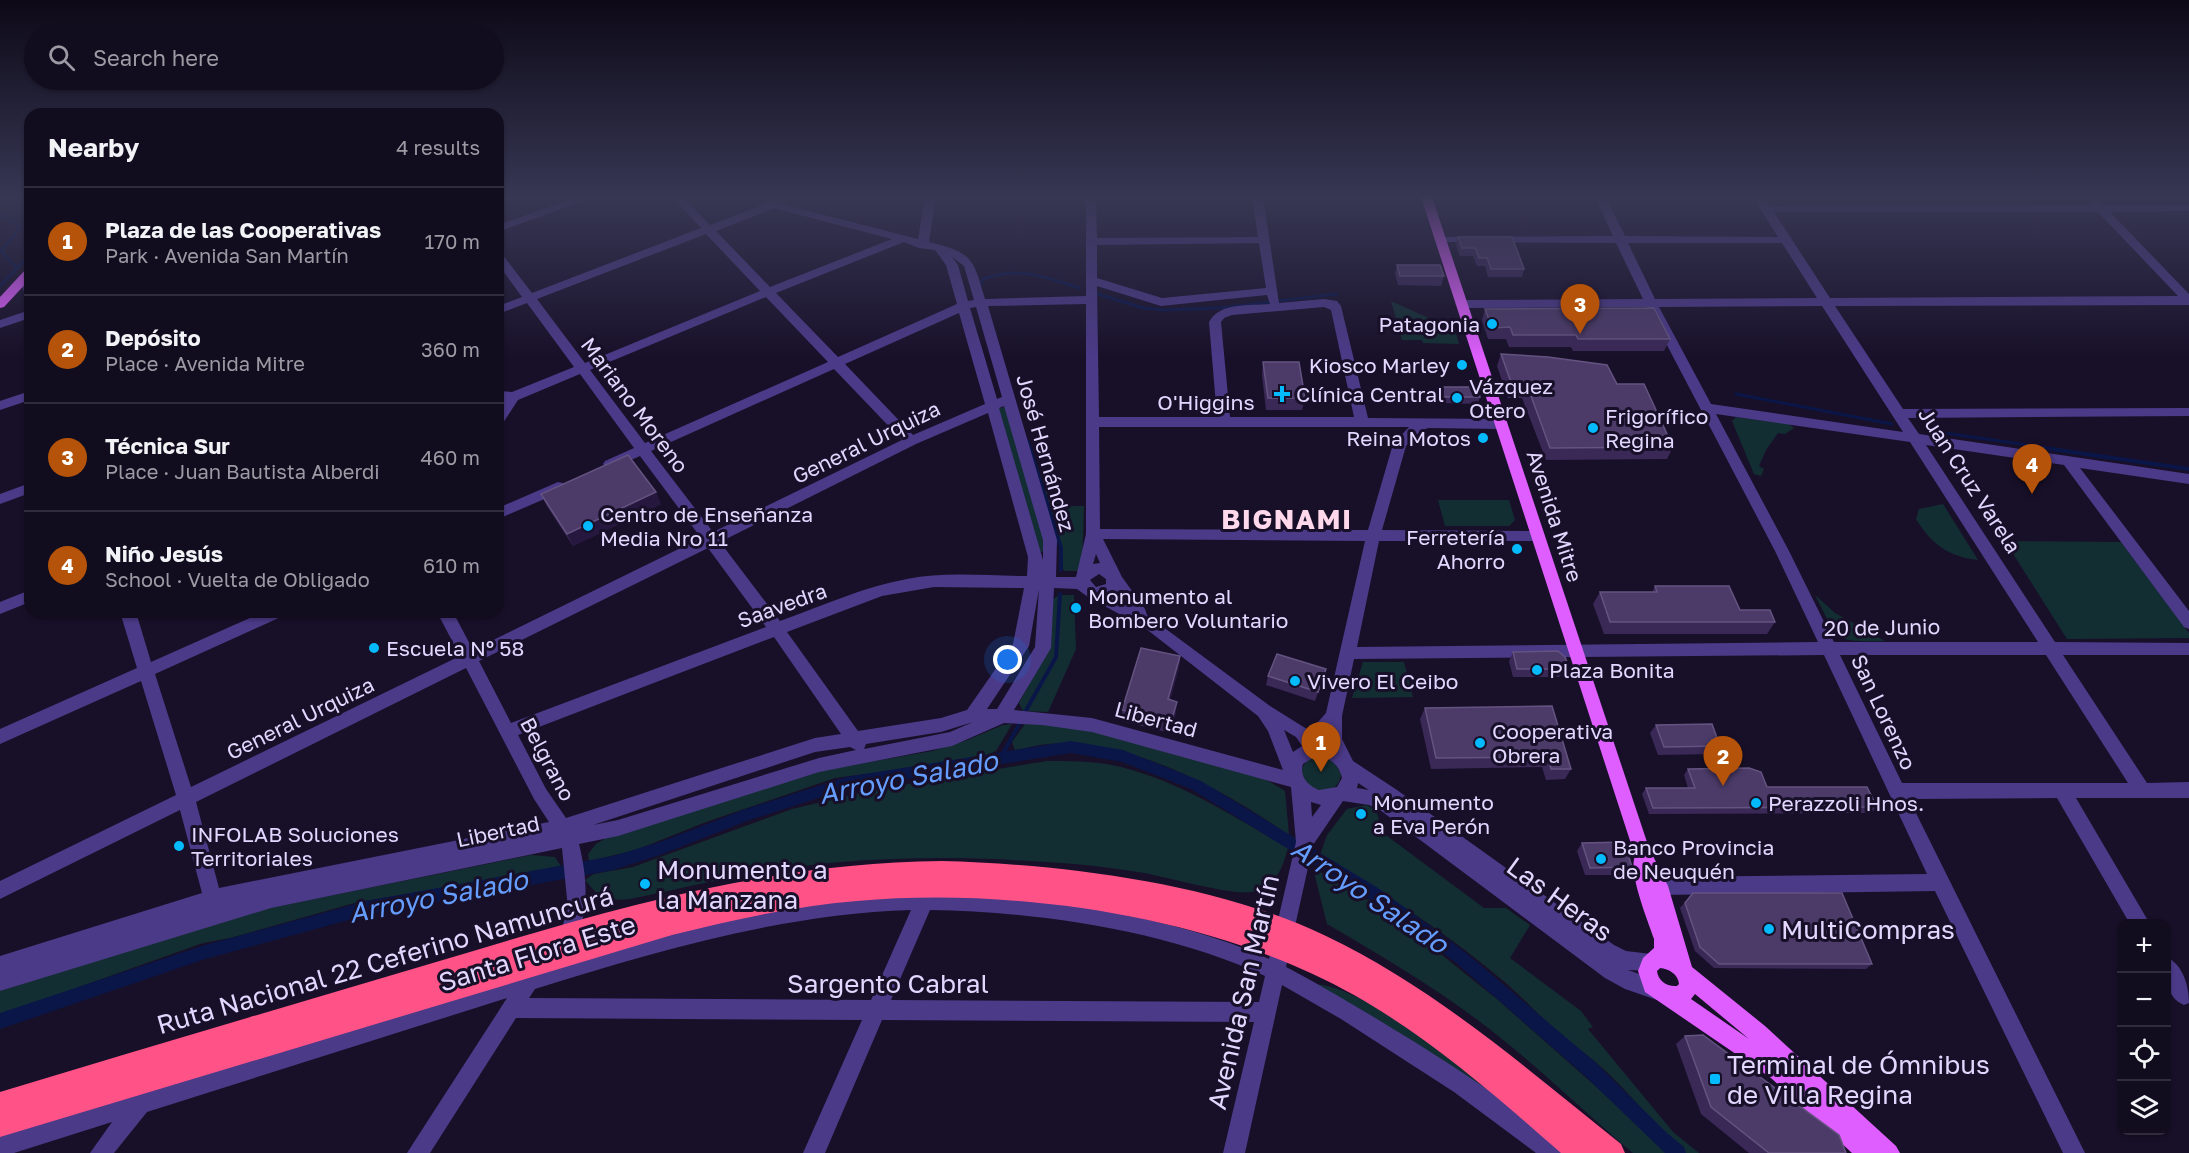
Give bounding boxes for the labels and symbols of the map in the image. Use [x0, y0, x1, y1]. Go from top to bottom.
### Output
pin: 3 [1560, 284, 1600, 334]
place label: Patagonia [1379, 311, 1480, 337]
marker: Patagonia [1485, 317, 1499, 331]
street label: Mariano Moreno [576, 332, 694, 478]
place label: Kiosco Marley [1309, 352, 1450, 378]
marker: Kiosco Marley [1455, 358, 1469, 372]
street label: José Hernández [1011, 371, 1081, 535]
place label: Vázquez Otero [1469, 373, 1553, 423]
place label: Clínica Central [1296, 381, 1444, 407]
marker: Clínica Central [1273, 385, 1291, 403]
street label: O'Higgins [1157, 389, 1255, 415]
marker: Vázquez Otero [1450, 391, 1464, 405]
street label: General Urquiza [788, 395, 944, 489]
street label: Juan Cruz Varela [1913, 402, 2027, 558]
place label: Frigorífico Regina [1605, 403, 1708, 453]
marker: Frigorífico Regina [1586, 421, 1600, 435]
place label: Reina Motos [1346, 425, 1471, 451]
marker: Reina Motos [1476, 431, 1490, 445]
pin: 4 [2012, 444, 2052, 494]
street label: Avenida Mitre [1521, 447, 1589, 585]
place label: Centro de Enseñanza Media Nro 11 [600, 501, 813, 551]
district label: BIGNAMI [1221, 503, 1353, 535]
marker: Centro de Enseñanza Media Nro 11 [581, 519, 595, 533]
place label: Ferretería Ahorro [1406, 524, 1505, 574]
marker: Ferretería Ahorro [1510, 542, 1524, 556]
street label: Saavedra [734, 577, 830, 633]
place label: Monumento al Bombero Voluntario [1088, 583, 1288, 633]
marker: Monumento al Bombero Voluntario [1069, 601, 1083, 615]
street label: 20 de Junio [1824, 613, 1940, 641]
place label: Escuela Nº 58 [386, 635, 524, 661]
marker: Escuela Nº 58 [367, 641, 381, 655]
your location [993, 645, 1022, 674]
street label: San Lorenzo [1846, 650, 1922, 774]
place label: Plaza Bonita [1549, 657, 1675, 683]
marker: Plaza Bonita [1530, 663, 1544, 677]
place label: Vivero El Ceibo [1307, 668, 1458, 694]
street label: General Urquiza [222, 671, 378, 765]
marker: Vivero El Ceibo [1288, 674, 1302, 688]
street label: Libertad [1112, 696, 1200, 742]
street label: Belgrano [515, 713, 581, 805]
place label: Cooperativa Obrera [1492, 718, 1613, 768]
pin: 1 [1302, 722, 1340, 772]
marker: Cooperativa Obrera [1473, 736, 1487, 750]
pin: 2 [1704, 736, 1742, 786]
water label: Arroyo Salado [816, 744, 1002, 810]
place label: Monumento a Eva Perón [1373, 789, 1494, 839]
place label: Perazzoli Hnos. [1768, 790, 1924, 816]
marker: Perazzoli Hnos. [1749, 796, 1763, 810]
marker: Monumento a Eva Perón [1354, 807, 1368, 821]
street label: Libertad [454, 810, 542, 852]
place label: INFOLAB Soluciones Territoriales [191, 821, 399, 871]
water label: Arroyo Salado [1286, 832, 1456, 961]
place label: Banco Provincia de Neuquén [1613, 834, 1774, 884]
marker: INFOLAB Soluciones Territoriales [172, 839, 186, 853]
street label: Las Heras [1501, 850, 1619, 948]
marker: Banco Provincia de Neuquén [1594, 852, 1608, 866]
place label: Monumento a la Manzana [657, 854, 828, 915]
water label: Arroyo Salado [346, 863, 532, 929]
street label: Avenida San Martín [1201, 872, 1285, 1112]
marker: Monumento a la Manzana [638, 877, 652, 891]
street label: Ruta Nacional 22 Ceferino Namuncurá [153, 880, 617, 1040]
street label: Santa Flora Este [435, 908, 639, 998]
place label: MultiCompras [1781, 914, 1955, 945]
marker: MultiCompras [1762, 922, 1776, 936]
street label: Sargento Cabral [787, 968, 989, 999]
place label: Terminal de Ómnibus de Villa Regina [1727, 1049, 1990, 1110]
marker: Terminal de Ómnibus de Villa Regina [1708, 1072, 1722, 1086]

